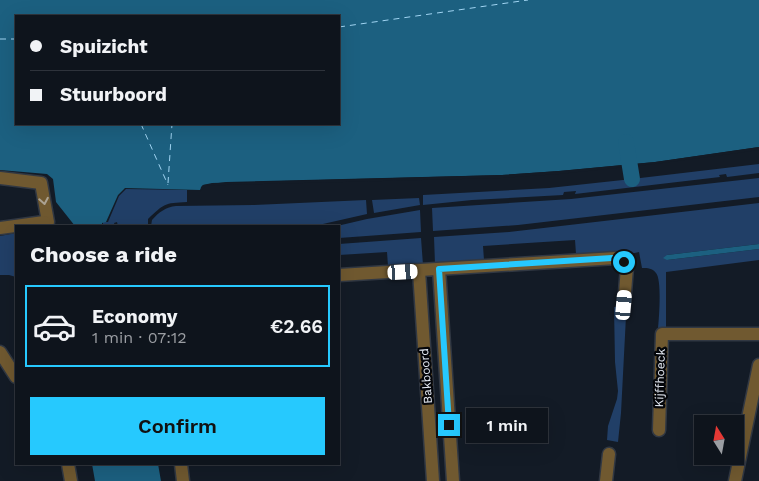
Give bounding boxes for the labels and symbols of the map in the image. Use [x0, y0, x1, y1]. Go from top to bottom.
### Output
one-way arrow [39, 197, 49, 205]
route start [613, 251, 635, 273]
car [387, 264, 418, 280]
car [615, 289, 632, 321]
street label: Bakboord [417, 348, 435, 404]
street label: Kijffhoeck [652, 348, 668, 408]
callout: 1 min [466, 408, 549, 442]
route end [438, 414, 460, 436]
north arrow [694, 415, 744, 465]

